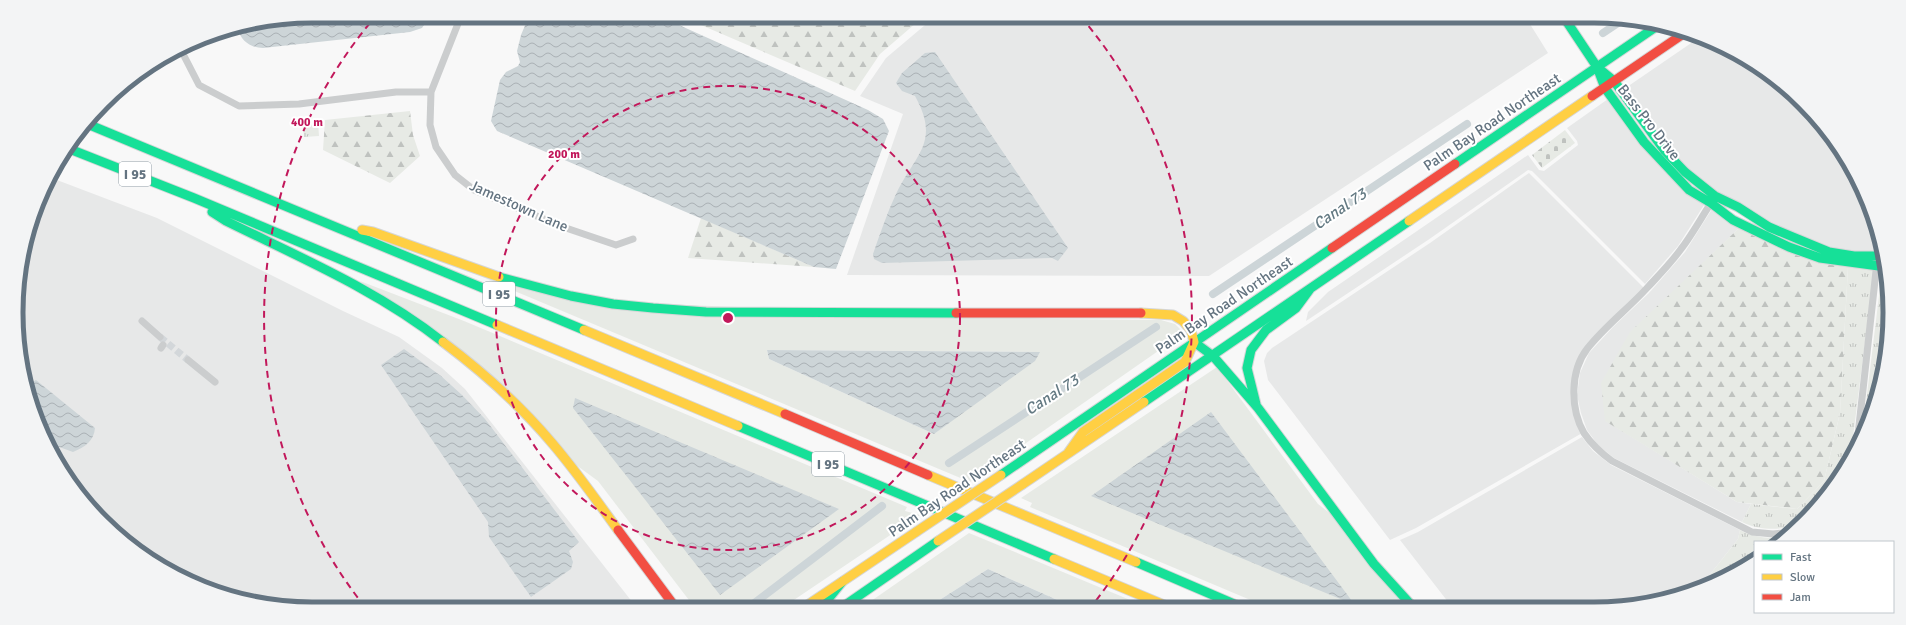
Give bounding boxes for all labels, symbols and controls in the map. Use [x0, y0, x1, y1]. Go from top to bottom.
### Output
street label: Palm Bay Road Northeast [1420, 69, 1564, 175]
street label: Bass Pro Drive [1614, 80, 1684, 164]
text: 400 m [291, 115, 323, 130]
text: 200 m [548, 147, 580, 162]
road number: I 95 [119, 162, 151, 186]
street label: Jamestown Lane [467, 176, 571, 236]
water label: Canal 73 [1310, 183, 1372, 234]
street label: Palm Bay Road Northeast [1152, 252, 1296, 358]
road number: I 95 [483, 282, 515, 306]
centre of rings [721, 311, 735, 325]
water label: Canal 73 [1021, 370, 1084, 420]
street label: Palm Bay Road Northeast [885, 435, 1029, 541]
road number: I 95 [812, 452, 844, 476]
legend [1754, 541, 1894, 613]
text: Fast [1790, 550, 1811, 565]
text: Slow [1790, 570, 1815, 585]
text: Jam [1790, 590, 1811, 605]

